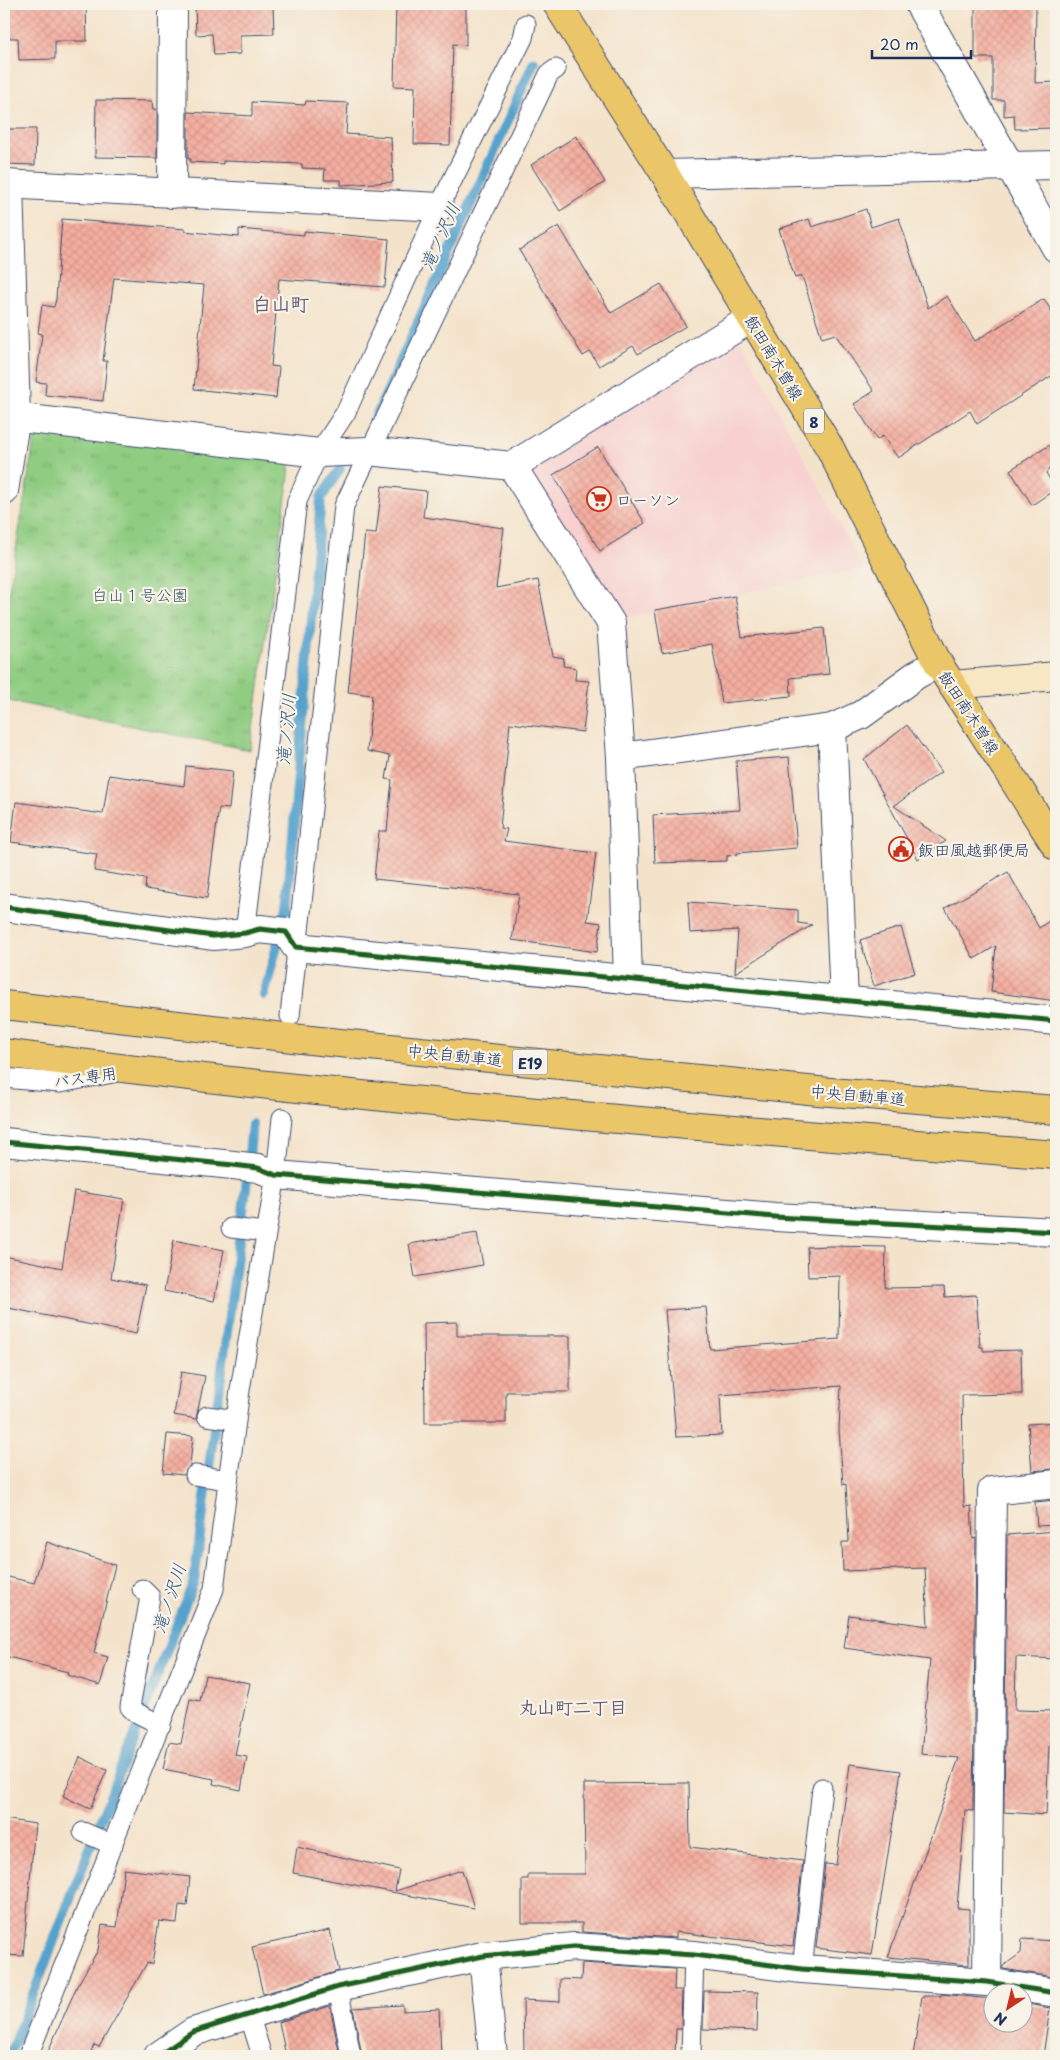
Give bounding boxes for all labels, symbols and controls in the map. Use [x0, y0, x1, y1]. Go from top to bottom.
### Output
scale bar [872, 28, 971, 60]
text: 20 m [880, 32, 919, 55]
water label: 滝ノ沢川 [412, 198, 466, 274]
district label: 白山町 [252, 289, 310, 317]
street label: 飯田南木曽線 [740, 310, 810, 404]
road number: 8 [804, 408, 824, 434]
supermarket icon: ローソン [586, 486, 612, 512]
place label: ローソン [616, 487, 680, 511]
park label: 白山１号公園 [92, 582, 188, 606]
street label: 飯田南木曽線 [934, 665, 1006, 759]
water label: 滝ノ沢川 [268, 692, 302, 766]
public building icon: 飯田風越郵便局 [888, 836, 914, 862]
place label: 飯田風越郵便局 [918, 837, 1030, 861]
street label: 中央自動車道 [406, 1037, 504, 1071]
road number: E19 [512, 1050, 548, 1074]
street label: バス専用 [52, 1060, 118, 1092]
street label: 中央自動車道 [809, 1078, 907, 1110]
water label: 滝ノ沢川 [144, 1560, 192, 1636]
district label: 丸山町二丁目 [519, 1693, 627, 1720]
north arrow [982, 1982, 1032, 2032]
text: N [990, 2007, 1011, 2031]

